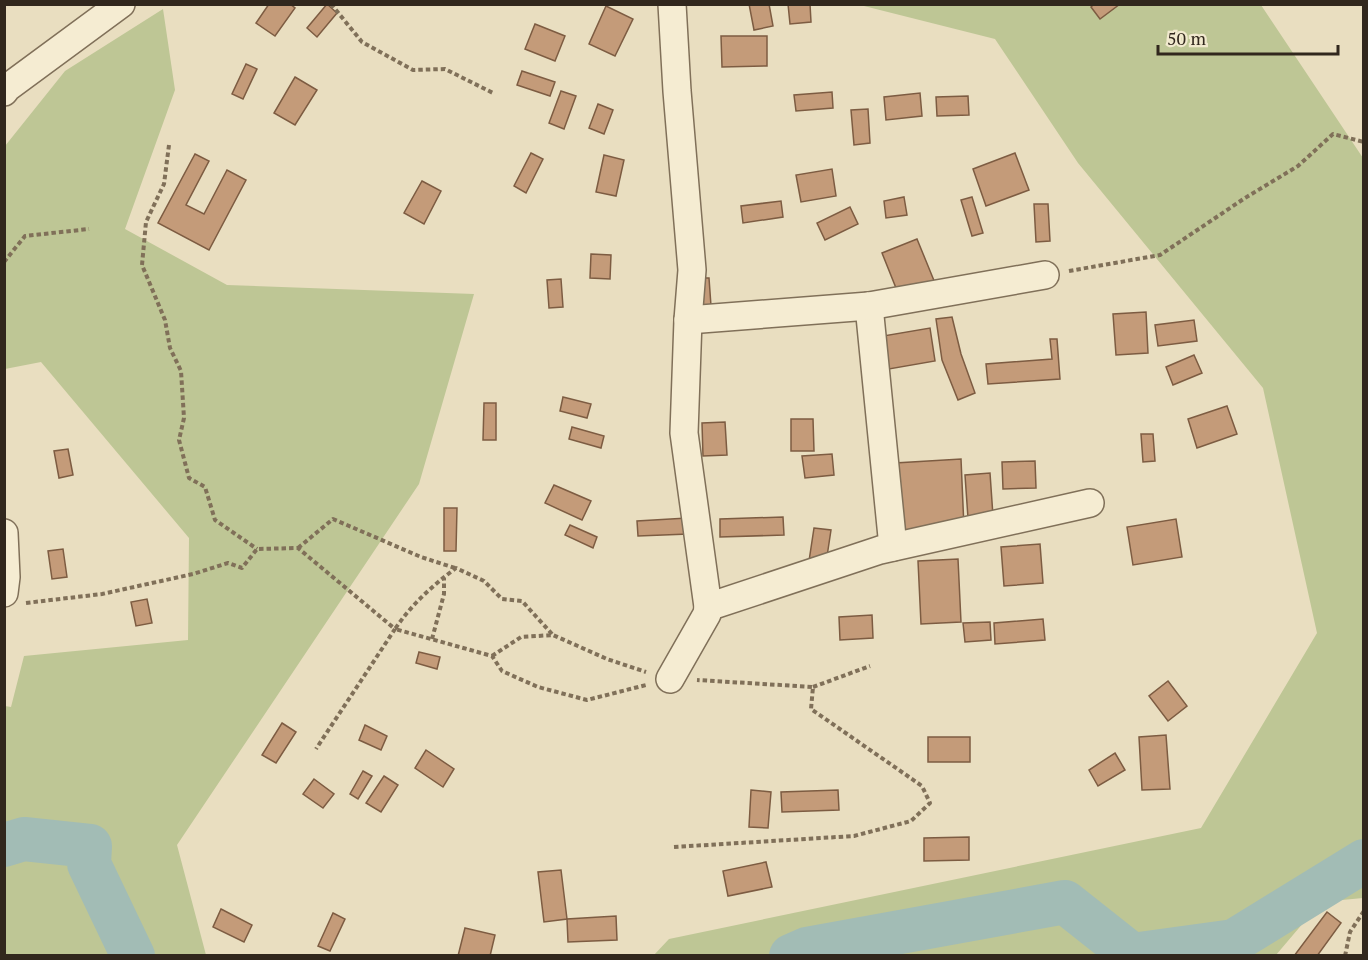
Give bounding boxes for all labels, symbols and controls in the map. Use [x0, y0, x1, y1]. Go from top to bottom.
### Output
scale bar [1158, 18, 1338, 56]
text: 50 m [1167, 26, 1207, 50]

